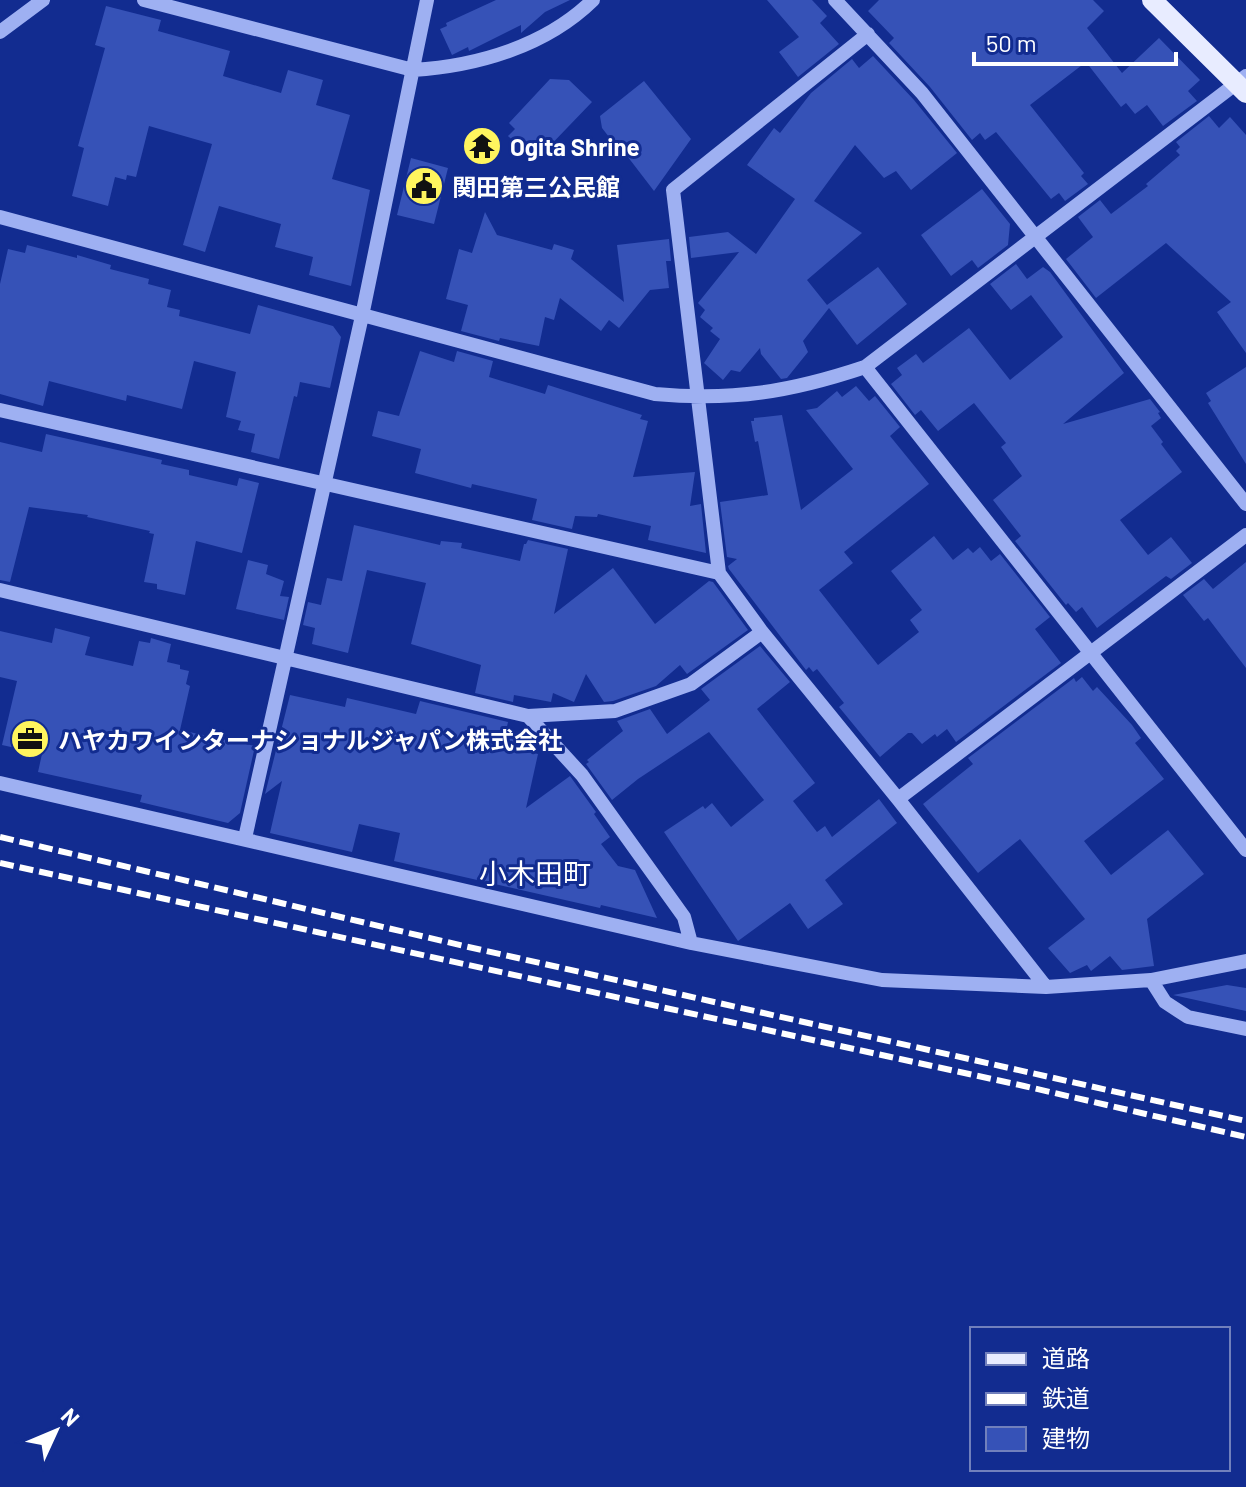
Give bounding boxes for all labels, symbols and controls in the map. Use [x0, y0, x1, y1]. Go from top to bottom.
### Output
scale bar [974, 16, 1176, 66]
text: 50 m [986, 28, 1037, 57]
temple icon: Ogita Shrine [461, 125, 503, 167]
place label: Ogita Shrine [510, 132, 640, 161]
public building icon: 関田第三公民館 [403, 165, 445, 207]
place label: 関田第三公民館 [452, 172, 620, 201]
office icon: ハヤカワインターナショナルジャパン株式会社 [9, 718, 51, 760]
place label: ハヤカワインターナショナルジャパン株式会社 [58, 725, 562, 754]
district label: 小木田町 [479, 856, 591, 890]
legend [970, 1327, 1230, 1471]
text: 道路 [1042, 1343, 1090, 1372]
text: 鉄道 [1042, 1383, 1090, 1412]
north arrow [16, 1391, 96, 1471]
text: N [57, 1402, 86, 1431]
text: 建物 [1042, 1423, 1090, 1452]

